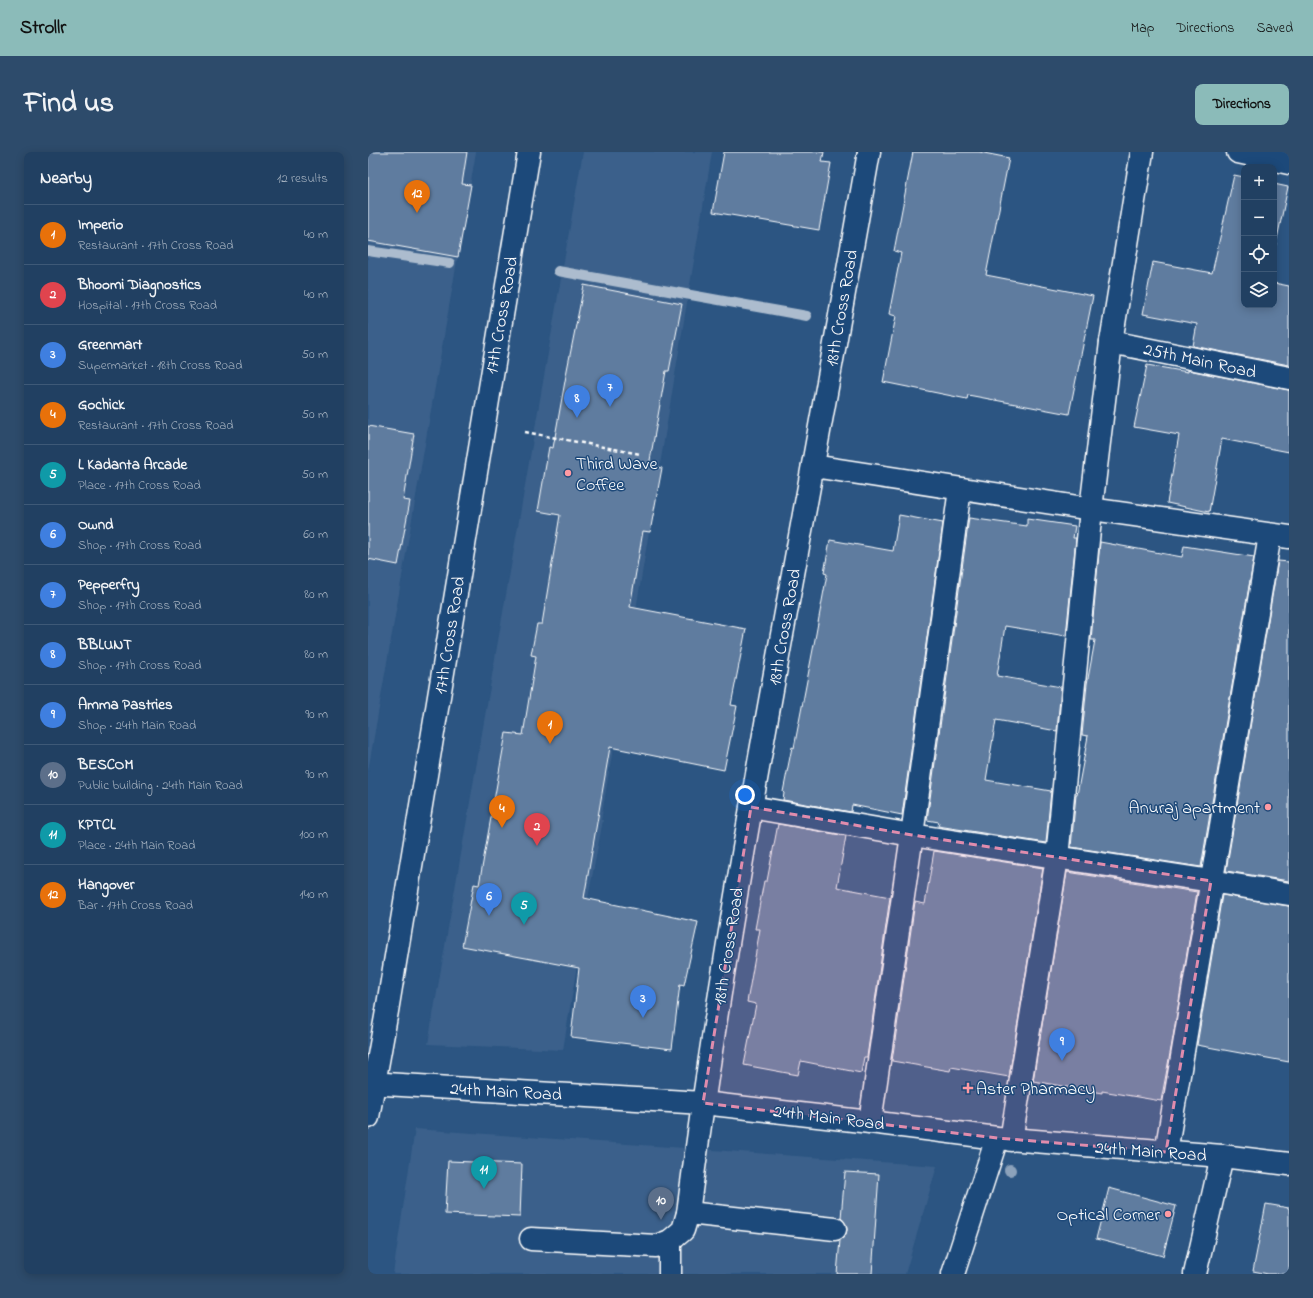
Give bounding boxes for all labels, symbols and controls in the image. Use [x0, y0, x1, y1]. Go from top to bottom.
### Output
text: Strollr [20, 15, 66, 42]
text: Map [1131, 18, 1154, 39]
text: Directions [1176, 18, 1234, 39]
text: Saved [1256, 18, 1293, 39]
text: Find us [24, 84, 114, 125]
button: Directions [1195, 84, 1289, 125]
map controls [1241, 164, 1277, 308]
button: + [1241, 164, 1277, 200]
text: Nearby [40, 166, 92, 191]
text: 12 results [277, 169, 328, 188]
pin: 12 [404, 180, 430, 213]
button: − [1241, 200, 1277, 236]
text: Imperio [78, 214, 123, 236]
text: 1 [51, 225, 55, 244]
text: 40 m [304, 225, 328, 244]
text: Restaurant · 17th Cross Road [78, 236, 233, 255]
button: locate [1241, 236, 1277, 272]
street label: 18th Cross Road [820, 248, 866, 369]
street label: 17th Cross Road [480, 254, 526, 376]
button: layers [1241, 272, 1277, 308]
text: Bhoomi Diagnostics [78, 274, 201, 296]
text: 2 [50, 285, 56, 304]
text: 40 m [304, 285, 328, 304]
text: Hospital · 17th Cross Road [78, 296, 217, 315]
text: Greenmart [78, 334, 142, 356]
street label: 25th Main Road [1141, 337, 1258, 387]
text: 3 [50, 345, 56, 364]
text: 50 m [302, 345, 328, 364]
text: Supermarket · 18th Cross Road [78, 356, 242, 375]
pin: 7 [597, 374, 623, 407]
pin: 8 [564, 385, 590, 418]
text: Gochick [78, 394, 125, 416]
text: 4 [50, 405, 56, 424]
text: 50 m [302, 405, 328, 424]
text: Restaurant · 17th Cross Road [78, 416, 233, 435]
place label: Third Wave Coffee [576, 452, 658, 499]
text: L Kadanta Arcade [78, 454, 187, 476]
text: 5 [49, 465, 57, 484]
text: 50 m [302, 465, 328, 484]
marker: Third Wave Coffee [563, 468, 573, 478]
text: Place · 17th Cross Road [78, 476, 201, 495]
text: Ownd [78, 514, 114, 536]
text: 6 [50, 525, 56, 544]
text: 60 m [303, 525, 328, 544]
text: Shop · 17th Cross Road [78, 536, 202, 555]
street label: 18th Cross Road [763, 567, 809, 688]
text: Pepperfry [78, 574, 140, 596]
street label: 17th Cross Road [429, 574, 473, 696]
text: 7 [50, 585, 56, 604]
text: 80 m [304, 585, 328, 604]
text: Shop · 17th Cross Road [78, 596, 202, 615]
text: BBLUNT [78, 634, 132, 656]
text: 8 [51, 645, 55, 664]
text: 80 m [304, 645, 328, 664]
text: Shop · 17th Cross Road [78, 656, 202, 675]
text: Amma Pastries [78, 694, 173, 716]
text: 9 [51, 705, 55, 724]
text: 90 m [305, 705, 328, 724]
pin: 1 [537, 711, 563, 744]
text: Shop · 24th Main Road [78, 716, 196, 735]
text: BESCOM [78, 754, 134, 776]
text: 10 [48, 765, 58, 784]
text: 90 m [305, 765, 328, 784]
text: Public building · 24th Main Road [78, 776, 243, 795]
your location [735, 785, 755, 805]
pin: 4 [489, 795, 515, 828]
place label: Anuraj apartment [1129, 796, 1260, 822]
marker: Anuraj apartment [1263, 802, 1273, 812]
pin: 2 [524, 813, 550, 846]
text: KPTCL [78, 814, 115, 836]
text: 11 [49, 825, 57, 844]
text: 100 m [299, 825, 328, 844]
text: Place · 24th Main Road [78, 836, 196, 855]
text: Hangover [78, 874, 134, 896]
pin: 6 [476, 883, 502, 916]
text: 12 [48, 885, 58, 904]
text: 140 m [300, 885, 328, 904]
street label: 18th Cross Road [708, 886, 752, 1007]
pin: 5 [511, 892, 537, 925]
text: Bar · 17th Cross Road [78, 896, 193, 915]
pin: 3 [630, 985, 656, 1018]
pin: 9 [1049, 1028, 1075, 1061]
street label: 24th Main Road [449, 1077, 562, 1109]
place label: Aster Pharmacy [976, 1077, 1095, 1103]
marker: Aster Pharmacy [963, 1083, 973, 1093]
street label: 24th Main Road [772, 1099, 886, 1139]
street label: 24th Main Road [1094, 1136, 1208, 1170]
pin: 11 [471, 1156, 497, 1189]
pin: 10 [648, 1187, 674, 1220]
place label: Optical Corner [1057, 1203, 1160, 1229]
marker: Optical Corner [1163, 1209, 1173, 1219]

